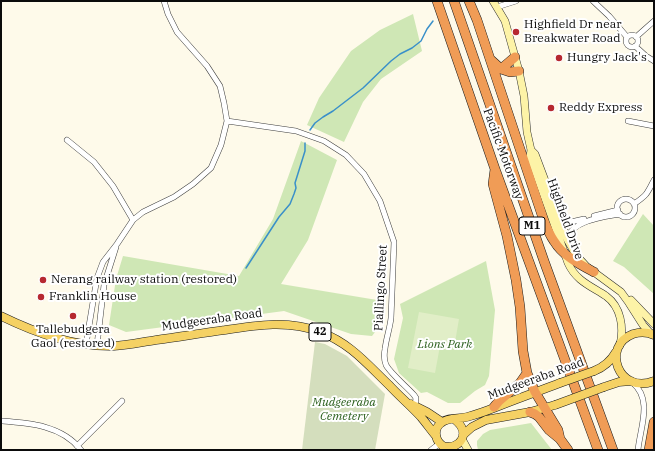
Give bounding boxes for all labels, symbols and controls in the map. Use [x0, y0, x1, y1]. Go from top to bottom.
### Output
place label: Highfield Dr near Breakwater Road [524, 18, 622, 46]
marker: Highfield Dr near Breakwater Road [511, 27, 521, 37]
place label: Hungry Jack's [567, 51, 647, 65]
marker: Hungry Jack's [554, 53, 564, 63]
place label: Reddy Express [559, 101, 642, 115]
marker: Reddy Express [546, 103, 556, 113]
street label: Pacific Motorway [480, 106, 526, 202]
street label: Highfield Drive [544, 176, 586, 262]
road number: M1 [519, 217, 545, 235]
street label: Piallingo Street [372, 245, 390, 331]
place label: Nerang railway station (restored) [51, 273, 237, 287]
marker: Nerang railway station (restored) [38, 275, 48, 285]
place label: Franklin House [49, 290, 137, 304]
marker: Franklin House [36, 292, 46, 302]
street label: Mudgeeraba Road [161, 306, 263, 334]
marker: Tallebudgera Gaol (restored) [68, 311, 78, 321]
place label: Tallebudgera Gaol (restored) [31, 323, 115, 351]
road number: 42 [309, 323, 331, 341]
park label: Lions Park [418, 338, 472, 352]
street label: Mudgeeraba Road [486, 355, 586, 403]
park label: Mudgeeraba Cemetery [312, 396, 376, 424]

